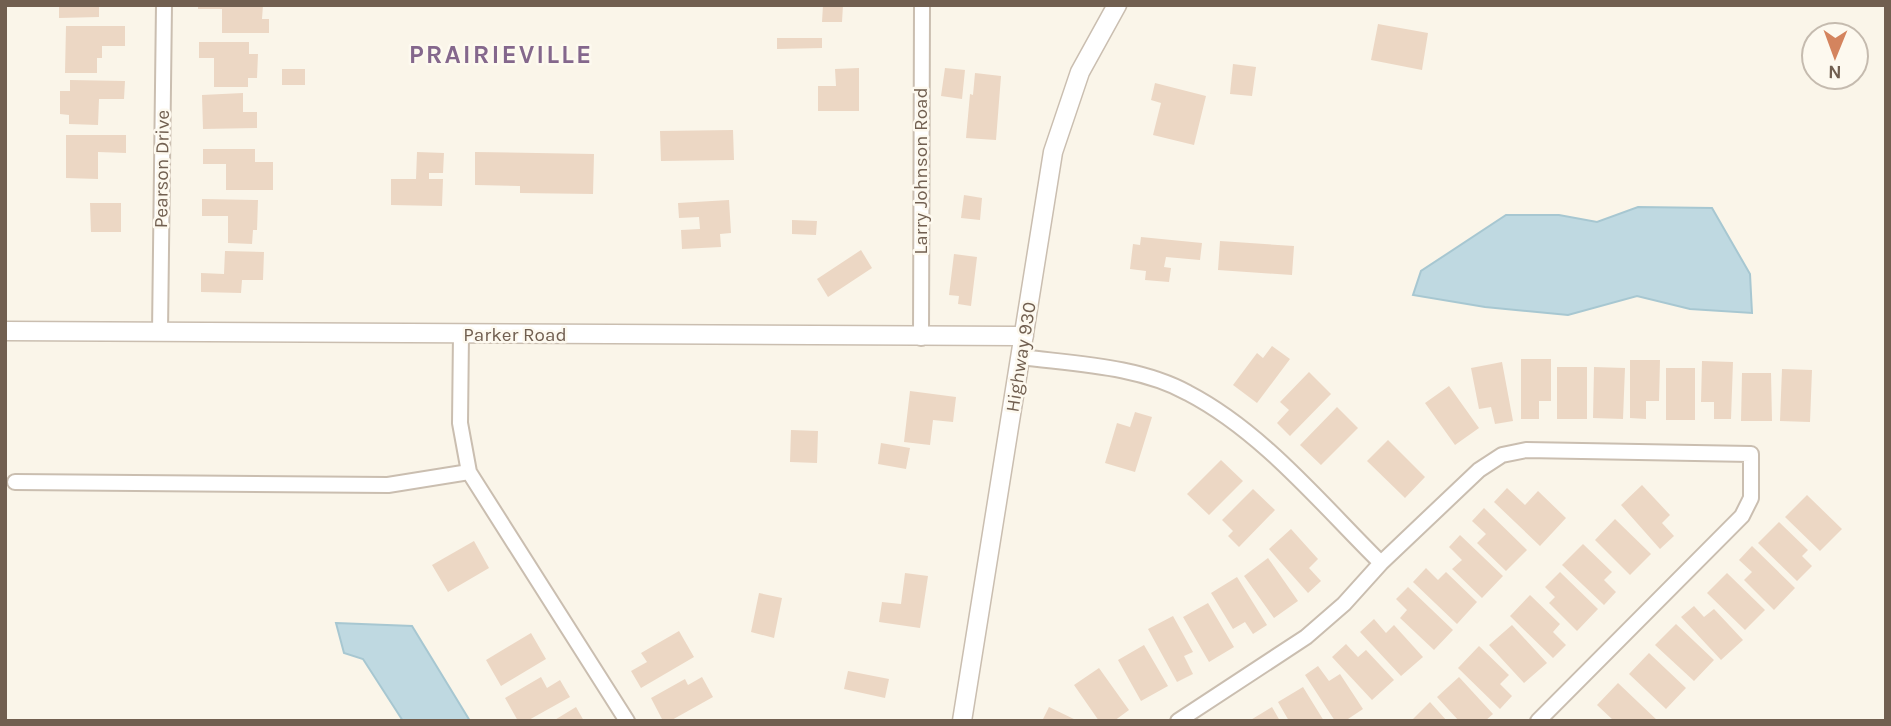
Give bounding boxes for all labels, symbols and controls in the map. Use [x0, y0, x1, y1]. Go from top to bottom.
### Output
north arrow [1800, 21, 1870, 91]
district label: PRAIRIEVILLE [409, 39, 593, 70]
text: N [1828, 61, 1842, 83]
street label: Larry Johnson Road [910, 87, 932, 255]
street label: Pearson Drive [150, 110, 174, 228]
street label: Highway 930 [1001, 300, 1041, 414]
street label: Parker Road [463, 324, 567, 346]

